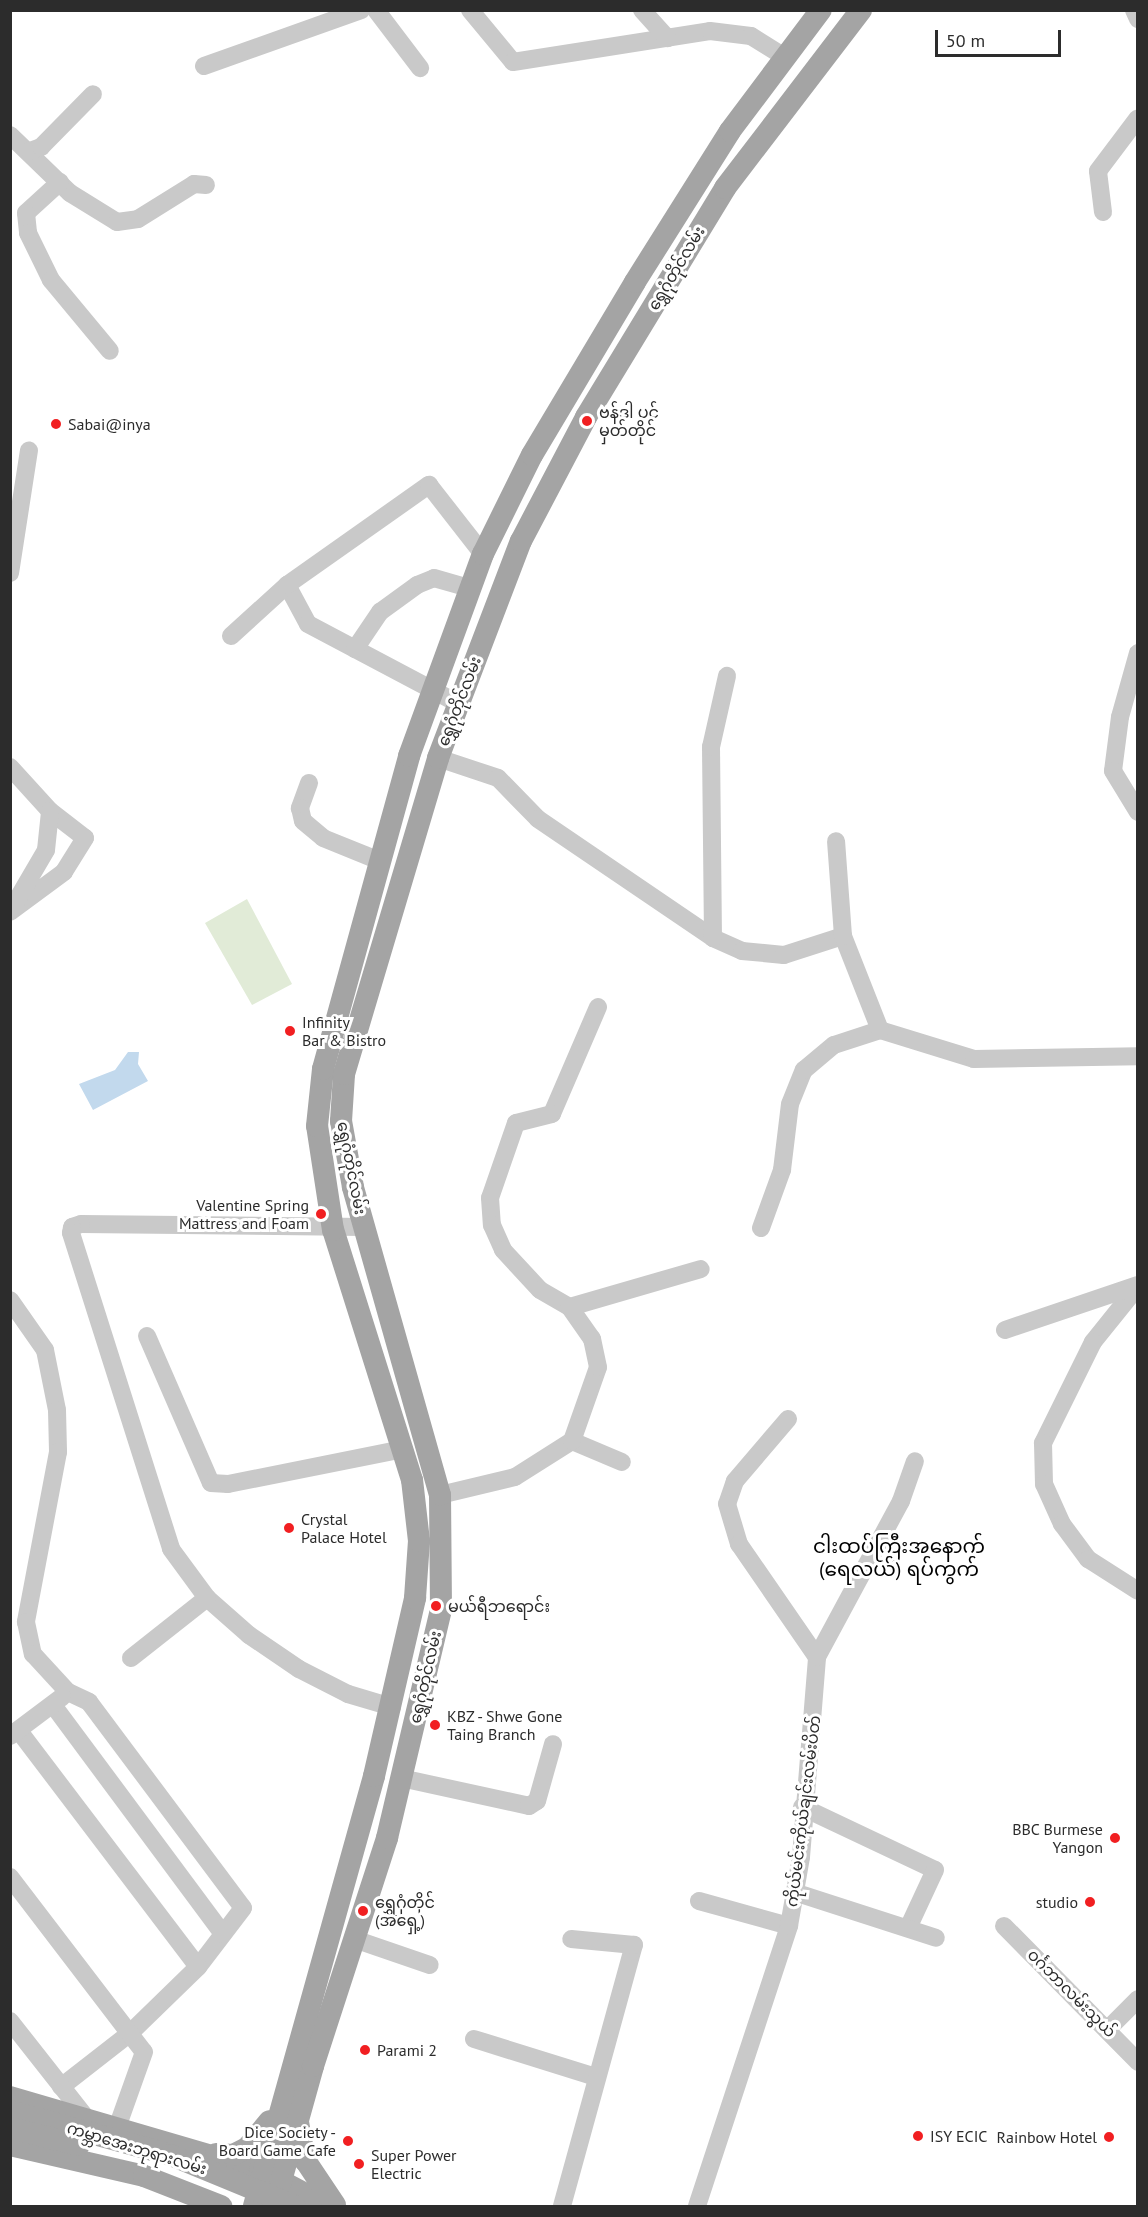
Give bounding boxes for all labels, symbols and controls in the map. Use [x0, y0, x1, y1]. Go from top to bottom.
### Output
scale bar [938, 18, 1064, 56]
text: 50 m [946, 29, 985, 52]
street label: ရွှေဂုံတိုင်လမ်း [643, 223, 709, 313]
place label: ဗန်ဒါ ပင် မှတ်တိုင် [599, 402, 659, 440]
place label: Sabai@inya [68, 414, 151, 434]
marker: ဗန်ဒါ ပင် မှတ်တိုင် [580, 414, 594, 428]
marker: Sabai@inya [49, 417, 63, 431]
street label: ရွှေဂုံတိုင်လမ်း [433, 654, 485, 748]
place label: Infinity Bar & Bistro [302, 1012, 386, 1050]
marker: Infinity Bar & Bistro [283, 1024, 297, 1038]
street label: ရွှေဂုံတိုင်လမ်း [334, 1120, 370, 1216]
place label: Valentine Spring Mattress and Foam [179, 1195, 309, 1233]
marker: Valentine Spring Mattress and Foam [314, 1207, 328, 1221]
place label: Crystal Palace Hotel [301, 1509, 387, 1547]
marker: Crystal Palace Hotel [282, 1521, 296, 1535]
district label: ငါးထပ်ကြီးအနောက် (ရေလယ်) ရပ်ကွက် [813, 1534, 985, 1581]
place label: မယ်ရီဘရောင်း [448, 1596, 550, 1616]
marker: မယ်ရီဘရောင်း [429, 1599, 443, 1613]
street label: ရွှေဂုံတိုင်လမ်း [405, 1629, 445, 1725]
place label: KBZ - Shwe Gone Taing Branch [447, 1706, 566, 1744]
street label: ကိုယ်မင်းကိုယ်ချင်းလမ်းပိတ် [782, 1714, 824, 1908]
marker: KBZ - Shwe Gone Taing Branch [428, 1718, 442, 1732]
place label: BBC Burmese Yangon [1012, 1819, 1103, 1857]
marker: BBC Burmese Yangon [1108, 1831, 1122, 1845]
place label: ရွှေဂုံတိုင် (အရှေ့) [375, 1892, 435, 1930]
place label: studio [1036, 1892, 1078, 1912]
marker: studio [1083, 1895, 1097, 1909]
marker: ရွှေဂုံတိုင် (အရှေ့) [356, 1904, 370, 1918]
street label: ဝင်္ဂဘာလမ်းသွယ် [1024, 1945, 1120, 2041]
place label: Parami 2 [377, 2040, 437, 2060]
marker: Parami 2 [358, 2043, 372, 2057]
street label: ကမ္ဘာအေးဘုရားလမ်း [65, 2118, 209, 2178]
place label: Dice Society - Board Game Cafe [219, 2122, 336, 2160]
place label: ISY ECIC [930, 2126, 988, 2146]
place label: Rainbow Hotel [996, 2127, 1097, 2147]
marker: ISY ECIC [911, 2129, 925, 2143]
marker: Rainbow Hotel [1102, 2130, 1116, 2144]
marker: Dice Society - Board Game Cafe [341, 2134, 355, 2148]
place label: Super Power Electric [371, 2145, 457, 2183]
marker: Super Power Electric [352, 2157, 366, 2171]

